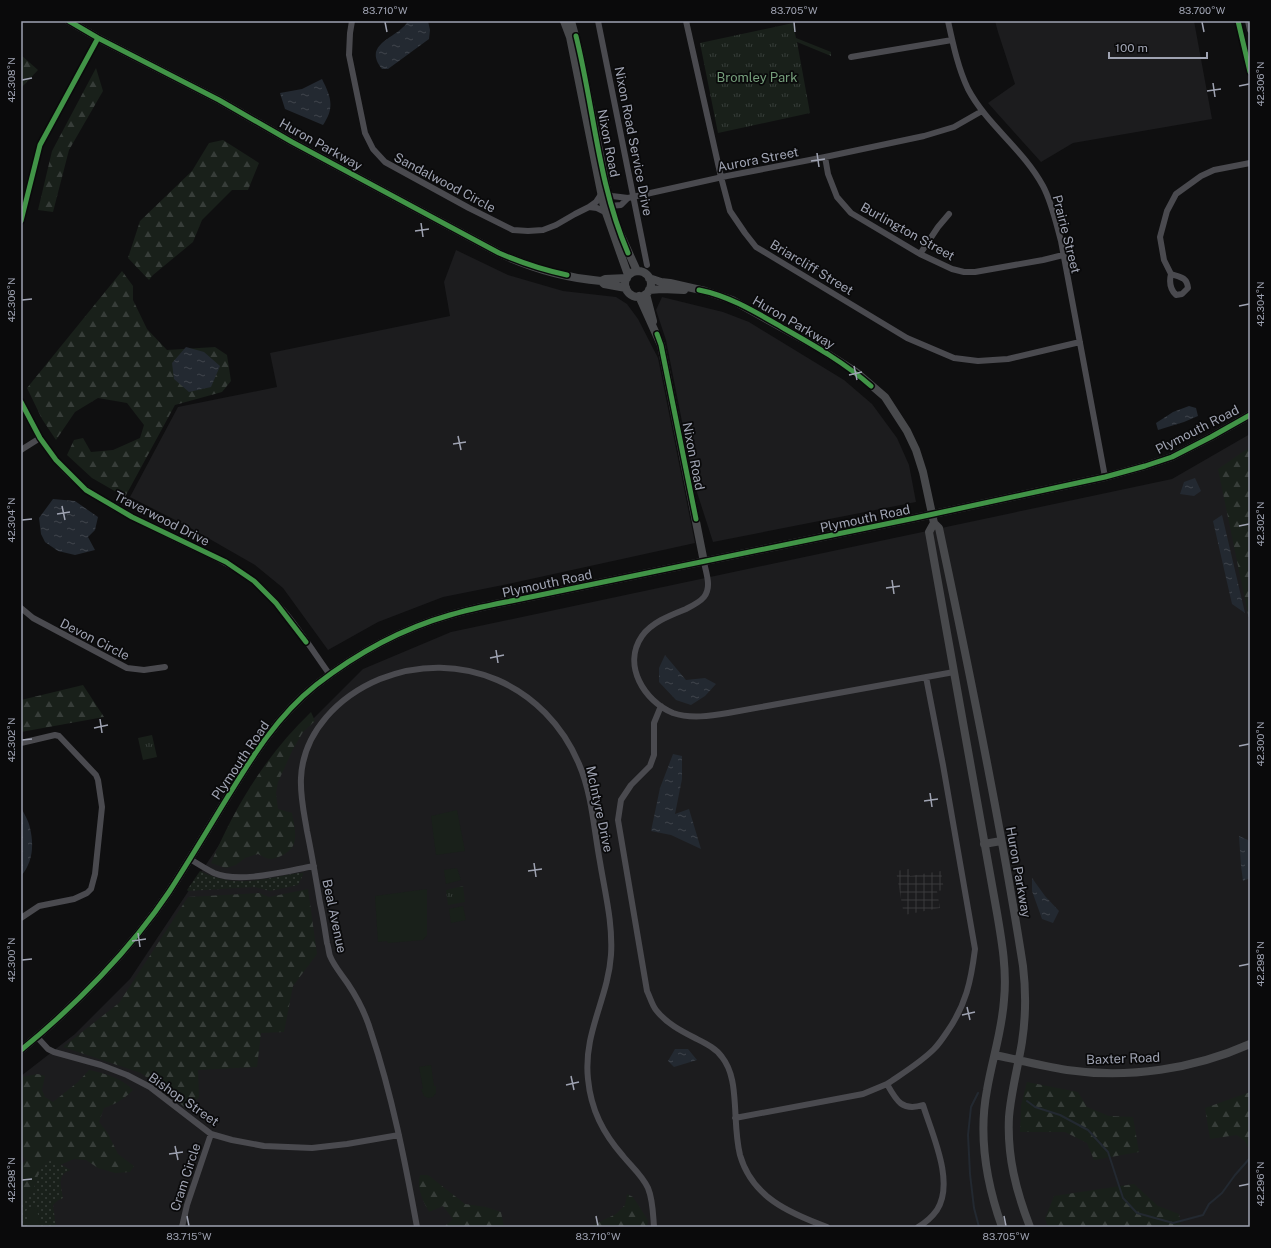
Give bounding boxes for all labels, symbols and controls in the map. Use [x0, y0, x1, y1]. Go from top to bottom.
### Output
text: 83.710°W [362, 4, 408, 16]
text: 83.705°W [771, 4, 818, 16]
text: 83.700°W [1179, 4, 1226, 16]
scale bar [1109, 34, 1207, 60]
text: 100 m [1115, 41, 1148, 55]
text: 42.308°N [5, 57, 17, 103]
text: 42.306°N [1254, 61, 1266, 107]
street label: Nixon Road Service Drive [612, 65, 655, 217]
park label: Bromley Park [717, 70, 797, 85]
street label: Nixon Road [595, 108, 622, 178]
street label: Huron Parkway [277, 115, 365, 173]
street label: Aurora Street [716, 144, 800, 175]
street label: Sandalwood Circle [391, 149, 498, 216]
street label: Prairie Street [1050, 193, 1084, 275]
street label: Burlington Street [858, 199, 957, 263]
street label: Briarcliff Street [767, 237, 856, 298]
text: 42.306°N [5, 277, 17, 323]
text: 42.304°N [1254, 281, 1266, 327]
street label: Huron Parkway [750, 293, 838, 352]
street label: Plymouth Road [1153, 402, 1241, 457]
street label: Nixon Road [680, 421, 707, 491]
street label: Traverwood Drive [112, 488, 212, 549]
text: 42.304°N [5, 497, 17, 543]
street label: Plymouth Road [819, 502, 911, 535]
text: 42.302°N [1254, 502, 1266, 546]
street label: Plymouth Road [501, 567, 593, 600]
street label: Devon Circle [58, 616, 132, 663]
text: 42.302°N [5, 718, 17, 762]
street label: Plymouth Road [209, 718, 272, 802]
text: 42.300°N [1254, 721, 1266, 767]
street label: McIntyre Drive [583, 765, 616, 854]
street label: Huron Parkway [1003, 825, 1034, 919]
street label: Beal Avenue [319, 878, 350, 954]
text: 42.300°N [5, 937, 17, 983]
text: 42.298°N [1254, 941, 1266, 987]
street label: Baxter Road [1086, 1050, 1160, 1067]
street label: Bishop Street [146, 1070, 222, 1129]
street label: Cram Circle [167, 1141, 204, 1213]
text: 42.298°N [5, 1157, 17, 1203]
text: 42.296°N [1254, 1161, 1266, 1207]
text: 83.715°W [166, 1230, 212, 1242]
text: 83.710°W [575, 1230, 621, 1242]
text: 83.705°W [983, 1230, 1030, 1242]

